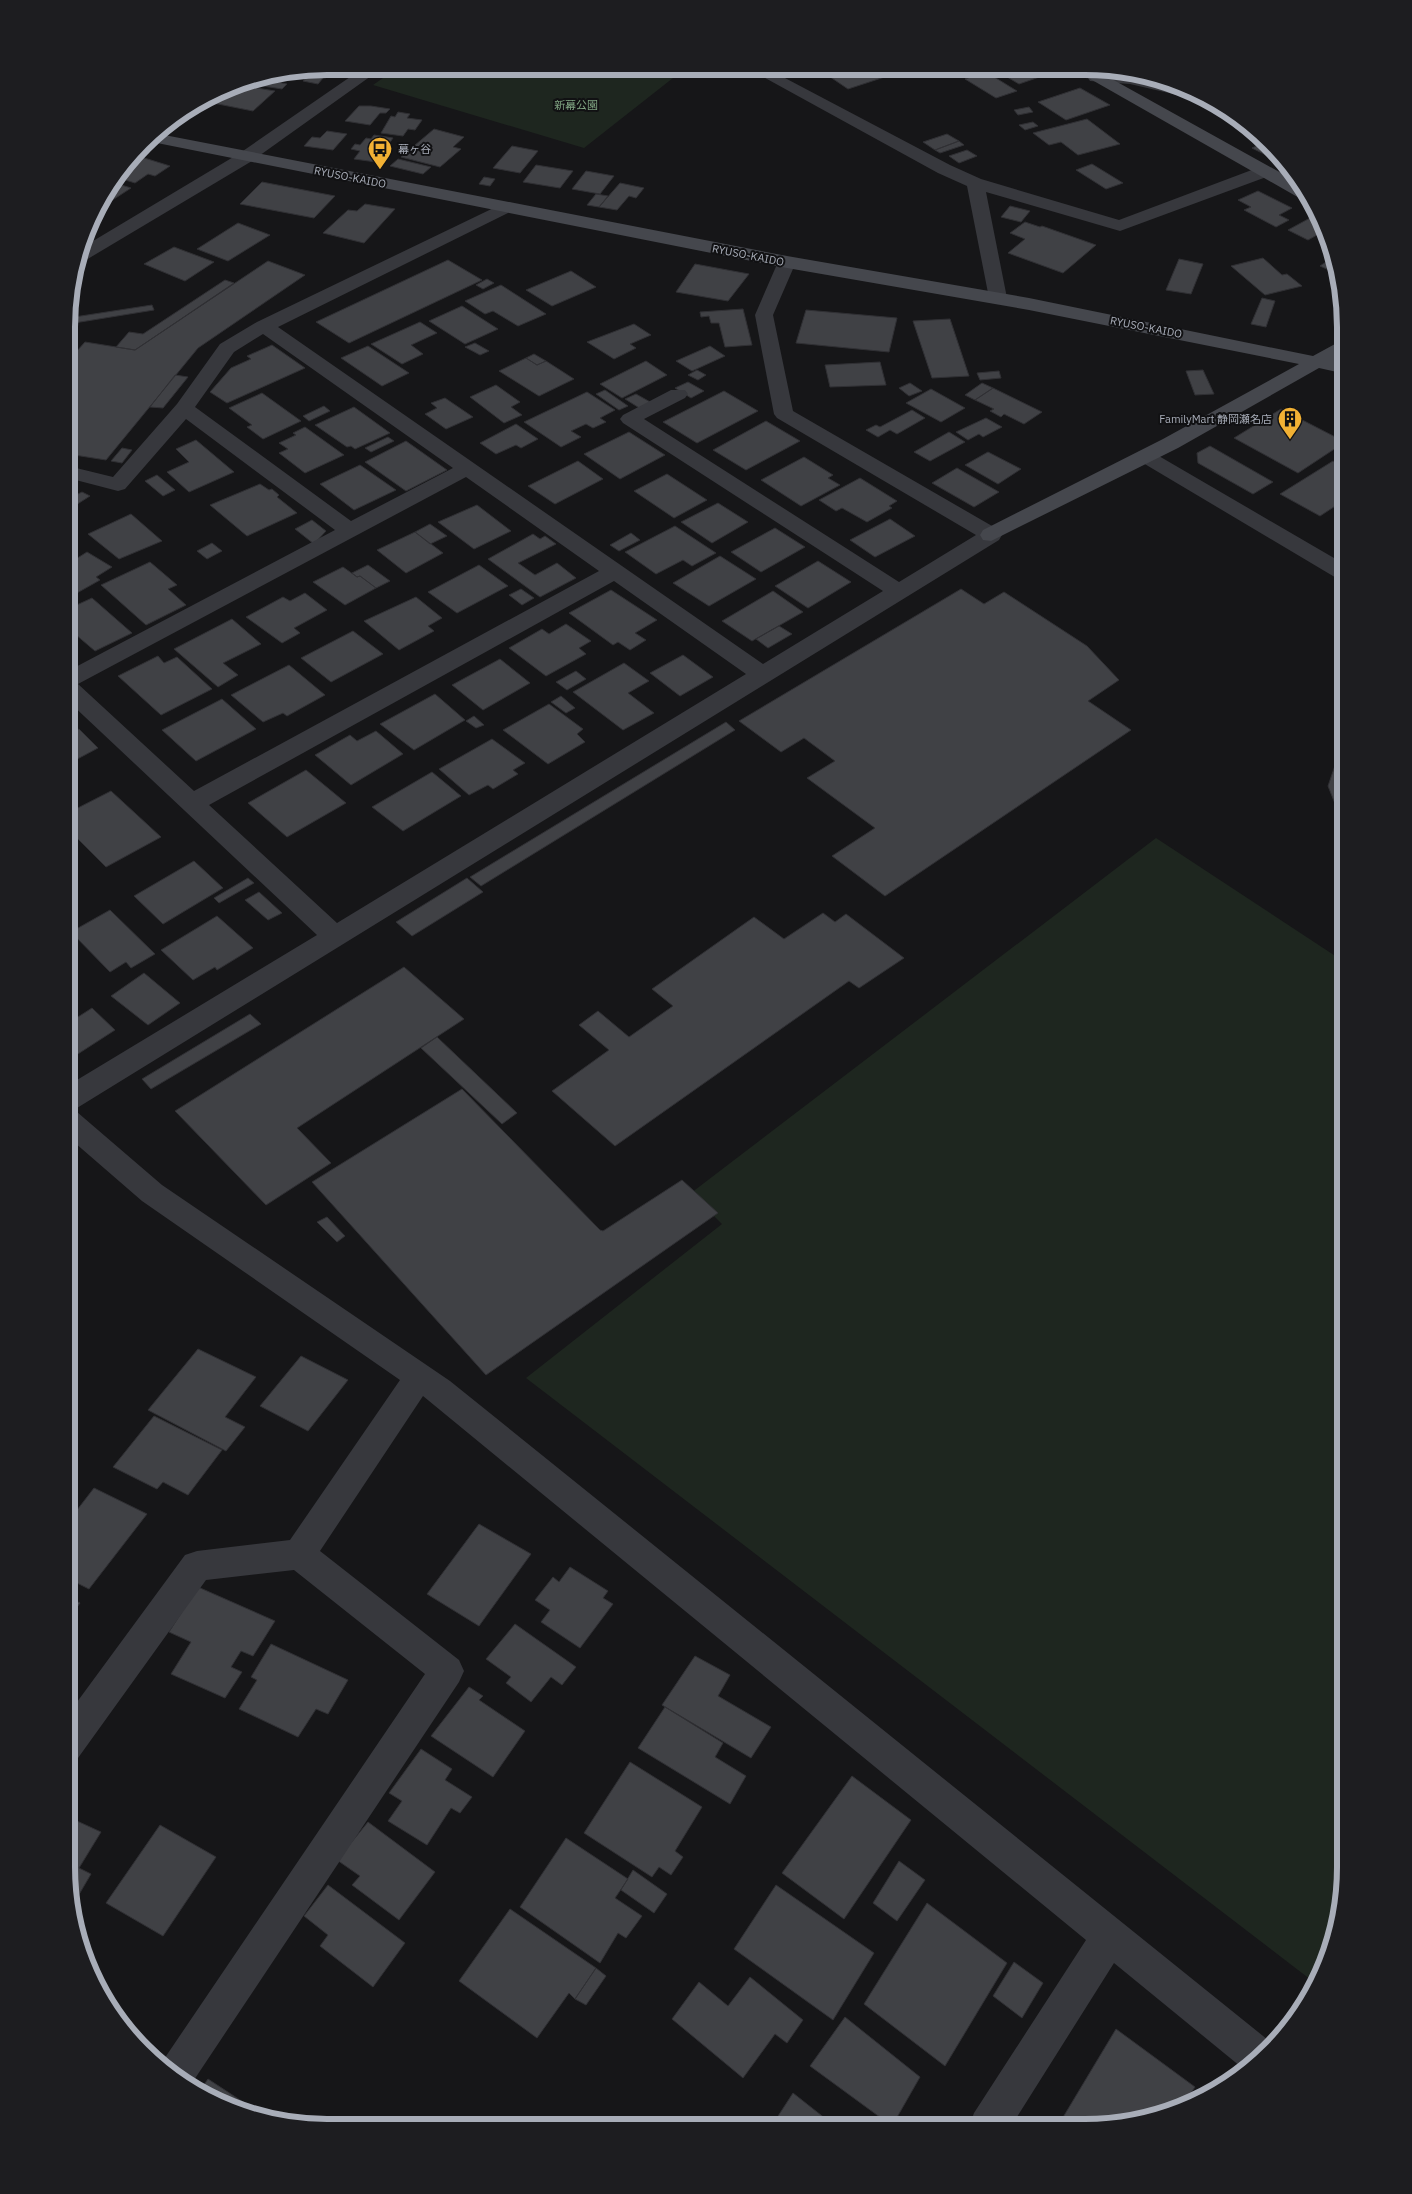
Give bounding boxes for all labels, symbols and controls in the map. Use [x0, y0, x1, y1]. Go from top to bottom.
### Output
park label: 新幕公園 [554, 98, 598, 112]
bus stop icon: 幕ヶ谷 [367, 136, 393, 170]
place label: 幕ヶ谷 [398, 142, 431, 156]
street label: RYUSO-KAIDO [313, 163, 387, 191]
street label: RYUSO-KAIDO [711, 241, 785, 269]
street label: RYUSO-KAIDO [1109, 313, 1183, 341]
building icon: FamilyMart 静岡瀬名店 [1277, 406, 1303, 440]
place label: FamilyMart 静岡瀬名店 [1159, 412, 1272, 426]

